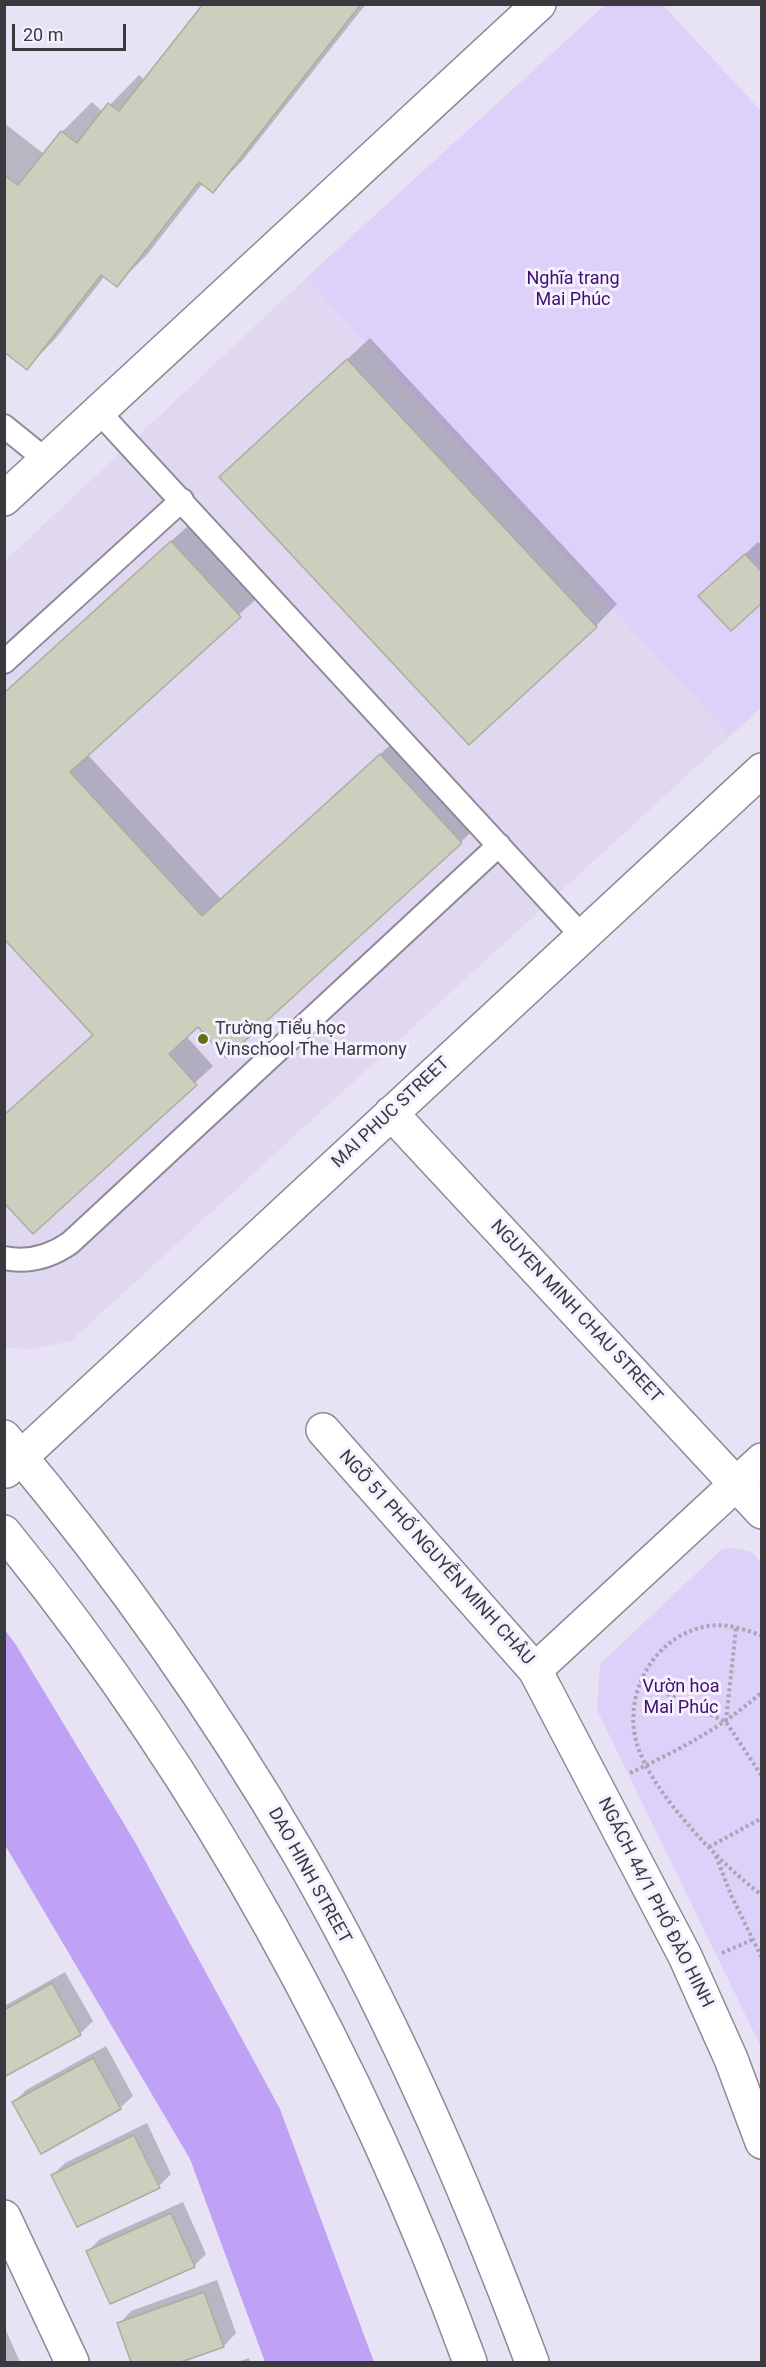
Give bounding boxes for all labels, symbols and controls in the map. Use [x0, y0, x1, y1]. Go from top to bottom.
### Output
scale bar [15, 12, 129, 50]
text: 20 m [23, 24, 63, 45]
park label: Nghĩa trang Mai Phúc [526, 268, 620, 310]
place label: Trường Tiểu học Vinschool The Harmony [215, 1018, 407, 1060]
marker: Trường Tiểu học Vinschool The Harmony [196, 1032, 210, 1046]
street label: MAI PHUC STREET [328, 1053, 454, 1173]
street label: NGUYEN MINH CHAU STREET [486, 1216, 666, 1408]
street label: NGÕ 51 PHỐ NGUYỄN MINH CHÂU [334, 1446, 538, 1670]
park label: Vườn hoa Mai Phúc [642, 1676, 720, 1718]
street label: NGÁCH 44/1 PHỐ ĐÀO HINH [593, 1794, 717, 2012]
street label: DAO HINH STREET [263, 1804, 355, 1948]

